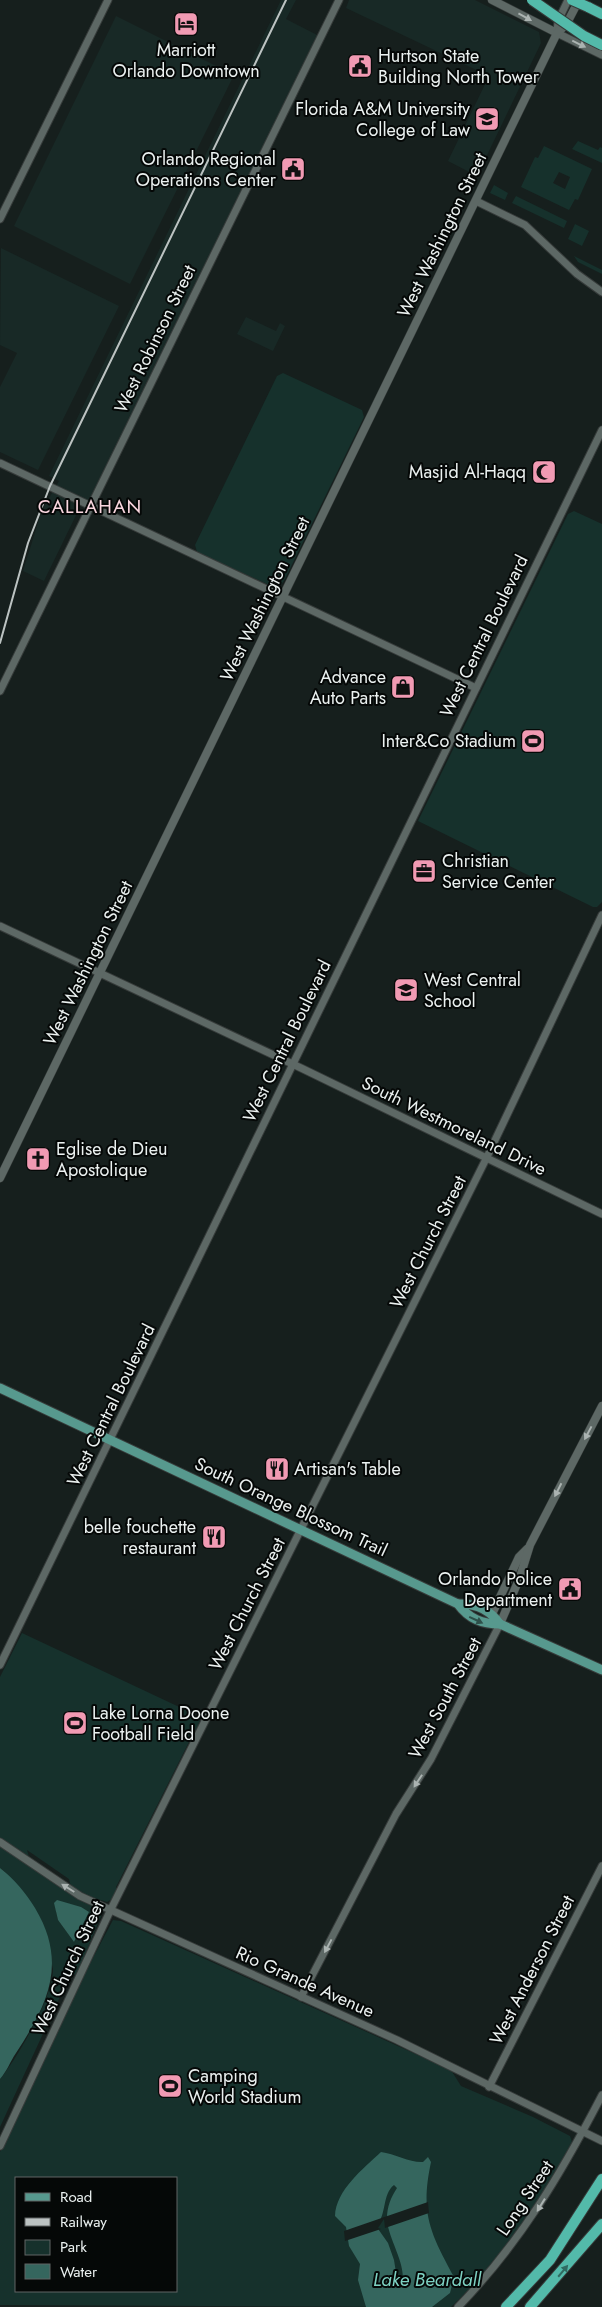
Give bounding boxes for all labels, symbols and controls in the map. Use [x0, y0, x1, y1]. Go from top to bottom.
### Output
hotel icon: Marriott Orlando Downtown [173, 11, 199, 37]
one-way arrow [518, 12, 531, 21]
place label: Marriott Orlando Downtown [112, 37, 260, 84]
one-way arrow [572, 40, 587, 49]
place label: Hurtson State Building North Tower [378, 43, 540, 90]
public building icon: Hurtson State Building North Tower [347, 53, 373, 79]
place label: Florida A&M University College of Law [295, 96, 471, 143]
school or university icon: Florida A&M University College of Law [474, 106, 500, 132]
place label: Orlando Regional Operations Center [136, 146, 277, 193]
street label: West Washington Street [391, 148, 494, 322]
public building icon: Orlando Regional Operations Center [280, 156, 306, 182]
street label: West Robinson Street [108, 260, 202, 417]
place label: Masjid Al-Haqq [409, 459, 526, 485]
mosque icon: Masjid Al-Haqq [531, 459, 557, 485]
district label: CALLAHAN [38, 493, 142, 520]
street label: West Washington Street [214, 512, 317, 686]
street label: West Central Boulevard [433, 550, 535, 722]
place label: Advance Auto Parts [310, 664, 386, 711]
shop icon: Advance Auto Parts [390, 674, 416, 700]
place label: Inter&Co Stadium [381, 728, 516, 754]
sports icon: Inter&Co Stadium [520, 728, 546, 754]
place label: Christian Service Center [442, 848, 555, 895]
office icon: Christian Service Center [411, 858, 437, 884]
street label: West Washington Street [37, 876, 140, 1050]
street label: West Central Boulevard [236, 955, 338, 1127]
place label: West Central School [424, 967, 521, 1014]
school or university icon: West Central School [393, 977, 419, 1003]
street label: South Westmoreland Drive [357, 1070, 551, 1182]
place label: Eglise de Dieu Apostolique [56, 1136, 167, 1183]
church icon: Eglise de Dieu Apostolique [25, 1146, 51, 1172]
street label: West Church Street [383, 1170, 473, 1313]
street label: West Central Boulevard [60, 1319, 162, 1491]
one-way arrow [583, 1427, 592, 1440]
street label: South Orange Blossom Trail [190, 1451, 392, 1563]
restaurant icon: Artisan's Table [264, 1456, 290, 1482]
place label: Artisan's Table [294, 1456, 401, 1482]
one-way arrow [554, 1483, 562, 1497]
place label: belle fouchette restaurant [84, 1514, 197, 1561]
restaurant icon: belle fouchette restaurant [201, 1524, 227, 1550]
street label: West Church Street [202, 1532, 292, 1675]
place label: Orlando Police Department [438, 1566, 553, 1613]
public building icon: Orlando Police Department [557, 1576, 583, 1602]
one-way arrow [469, 1616, 483, 1624]
street label: West South Street [402, 1632, 488, 1763]
place label: Lake Lorna Doone Football Field [92, 1700, 229, 1747]
sports icon: Lake Lorna Doone Football Field [62, 1710, 88, 1736]
one-way arrow [413, 1774, 423, 1787]
one-way arrow [61, 1884, 74, 1893]
street label: West Anderson Street [483, 1890, 581, 2049]
street label: West Church Street [25, 1896, 111, 2040]
one-way arrow [324, 1938, 332, 1953]
street label: Rio Grande Avenue [232, 1940, 378, 2024]
place label: Camping World Stadium [188, 2063, 301, 2110]
sports icon: Camping World Stadium [157, 2073, 183, 2099]
street label: Long Street [490, 2155, 560, 2241]
legend [15, 2177, 178, 2292]
text: Road [60, 2186, 92, 2208]
one-way arrow [536, 2198, 545, 2211]
text: Railway [60, 2211, 107, 2233]
text: Park [60, 2236, 87, 2258]
text: Water [60, 2261, 98, 2283]
one-way arrow [557, 2264, 568, 2277]
water label: Lake Beardall [373, 2266, 482, 2293]

